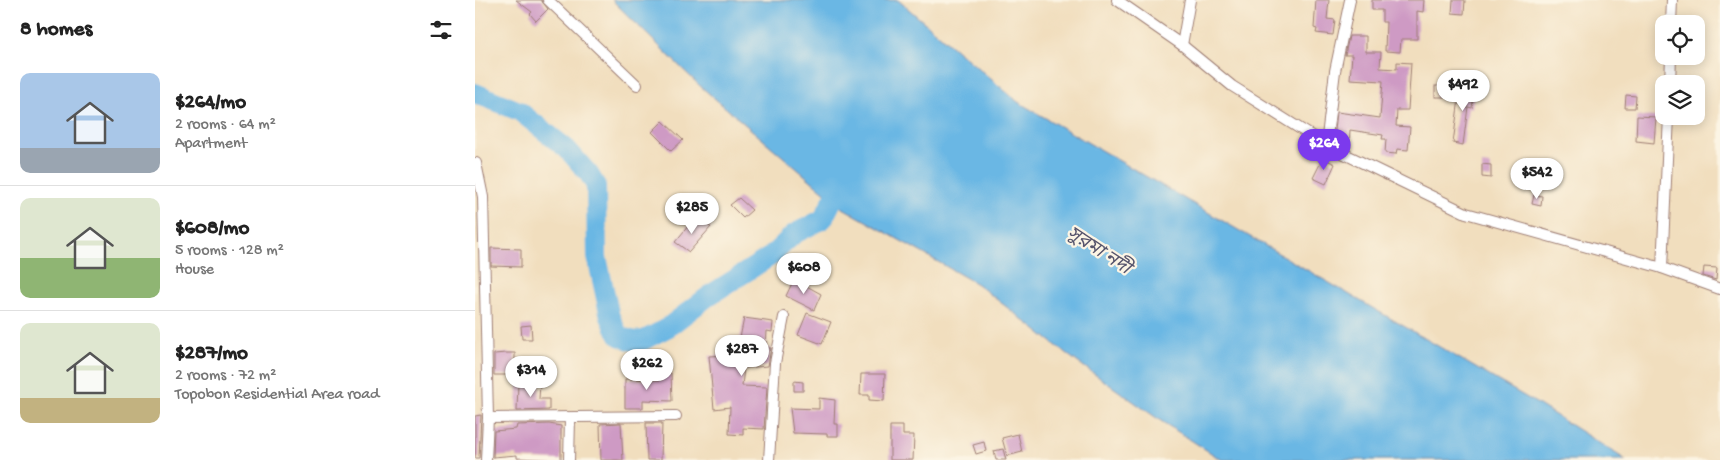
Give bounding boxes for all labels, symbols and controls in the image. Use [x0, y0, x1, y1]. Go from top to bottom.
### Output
map controls [1655, 15, 1705, 125]
button: locate [1655, 15, 1705, 65]
icon: filters [427, 16, 455, 44]
text: 8 homes [20, 18, 92, 43]
pin: $492 [1433, 70, 1493, 112]
button: layers [1655, 75, 1705, 125]
text: $492 [1448, 76, 1478, 95]
text: $264/mo [175, 91, 246, 116]
icon: home [60, 93, 120, 153]
text: 2 rooms · 64 m² [175, 116, 276, 135]
pin: $264 [1294, 128, 1354, 171]
text: Apartment [175, 135, 247, 154]
text: $264 [1309, 135, 1339, 154]
pin: $542 [1507, 158, 1567, 200]
text: $542 [1521, 164, 1553, 183]
pin: $285 [662, 192, 722, 235]
text: $285 [676, 199, 708, 218]
text: $608/mo [175, 217, 249, 242]
icon: home [60, 218, 120, 278]
water label: সুরমা নদী [1062, 220, 1139, 283]
text: 5 rooms · 128 m² [175, 242, 284, 261]
pin: $608 [774, 252, 834, 295]
text: $608 [787, 259, 821, 278]
text: House [175, 261, 214, 280]
pin: $287 [712, 334, 772, 377]
text: $287 [726, 341, 758, 360]
text: $287/mo [175, 342, 248, 367]
icon: home [60, 343, 120, 403]
pin: $262 [617, 348, 677, 391]
text: $262 [632, 355, 662, 374]
pin: $314 [501, 356, 561, 398]
text: $314 [516, 362, 546, 381]
text: 2 rooms · 72 m² [175, 367, 276, 386]
text: Topobon Residential Area road [175, 386, 379, 405]

